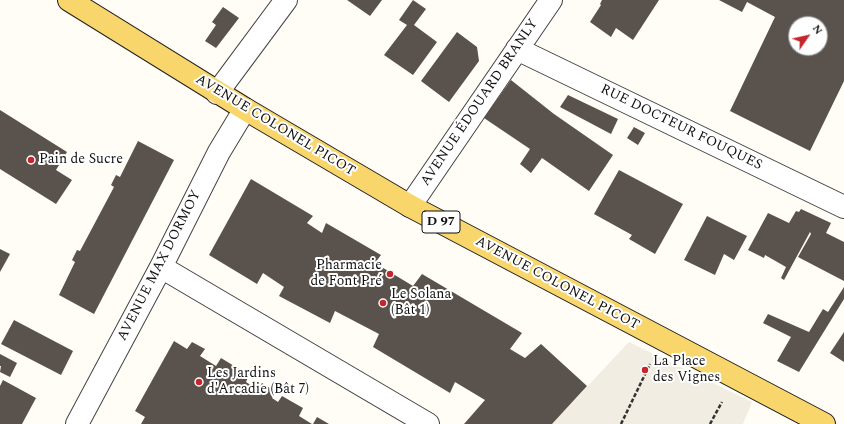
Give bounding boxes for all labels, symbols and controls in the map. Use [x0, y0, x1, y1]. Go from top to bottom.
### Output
street label: AVENUE ÉDOUARD BRANLY [418, 16, 542, 190]
north arrow [788, 16, 828, 56]
text: N [808, 21, 827, 38]
street label: AVENUE COLONEL PICOT [192, 72, 358, 180]
street label: RUE DOCTEUR FOUQUES [597, 81, 765, 175]
place label: Pain de Sucre [39, 152, 123, 168]
marker: Pain de Sucre [26, 155, 36, 165]
street label: AVENUE MAX DORMOY [115, 188, 205, 344]
road number: D 97 [422, 211, 460, 233]
street label: AVENUE COLONEL PICOT [472, 234, 642, 334]
place label: Pharmacie de Font Pré [310, 258, 382, 290]
marker: Pharmacie de Font Pré [385, 269, 395, 279]
place label: Le Solana (Bât 1) [391, 287, 451, 320]
marker: Le Solana (Bât 1) [378, 298, 388, 308]
place label: La Place des Vignes [653, 354, 720, 386]
marker: La Place des Vignes [640, 365, 650, 375]
place label: Les Jardins d'Arcadie (Bât 7) [207, 366, 309, 398]
marker: Les Jardins d'Arcadie (Bât 7) [194, 377, 204, 387]

